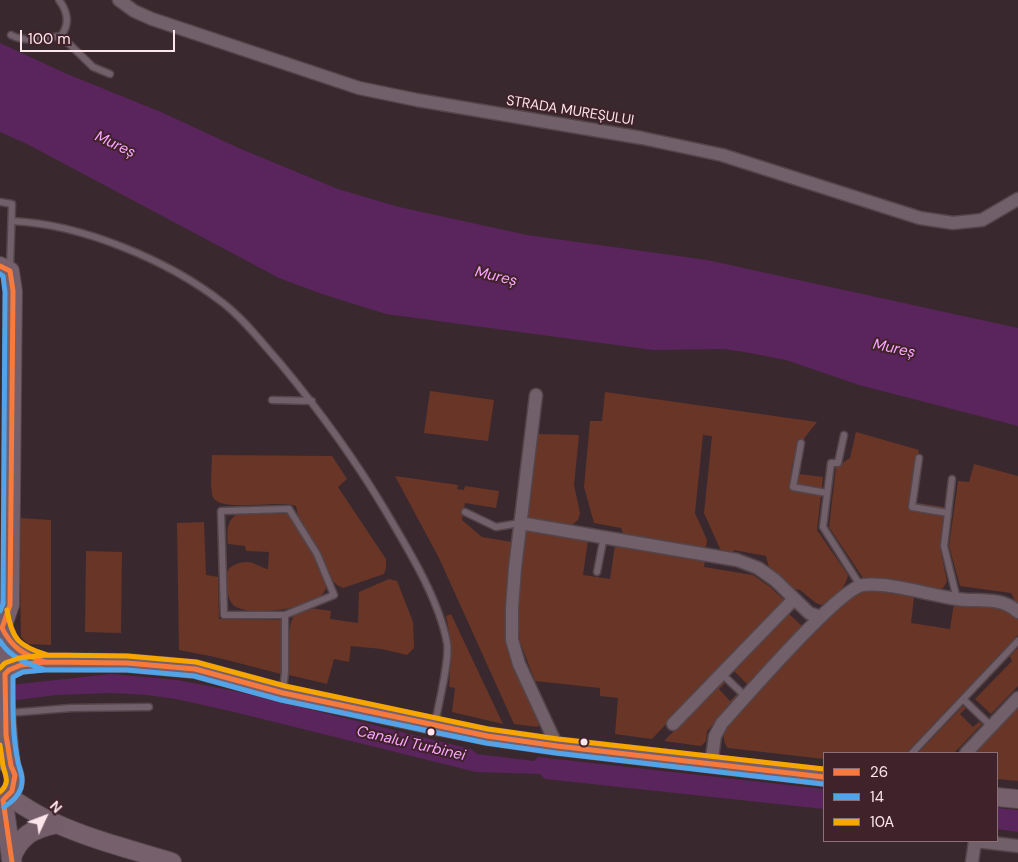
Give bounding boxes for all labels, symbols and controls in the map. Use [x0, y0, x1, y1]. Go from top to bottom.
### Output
scale bar [22, 20, 178, 52]
text: 100 m [28, 29, 71, 49]
street label: STRADA MUREȘULUI [505, 93, 635, 129]
water label: Mureș [92, 128, 138, 162]
water label: Mureș [473, 263, 519, 291]
water label: Mureș [871, 336, 917, 362]
water label: Canalul Turbinei [355, 723, 467, 765]
unlabelled marker [426, 727, 436, 737]
unlabelled marker [579, 737, 589, 747]
legend [823, 752, 998, 842]
text: 26 [870, 762, 888, 782]
text: 14 [870, 787, 884, 807]
north arrow [20, 792, 70, 842]
text: N [46, 797, 66, 817]
text: 10A [870, 812, 894, 832]

